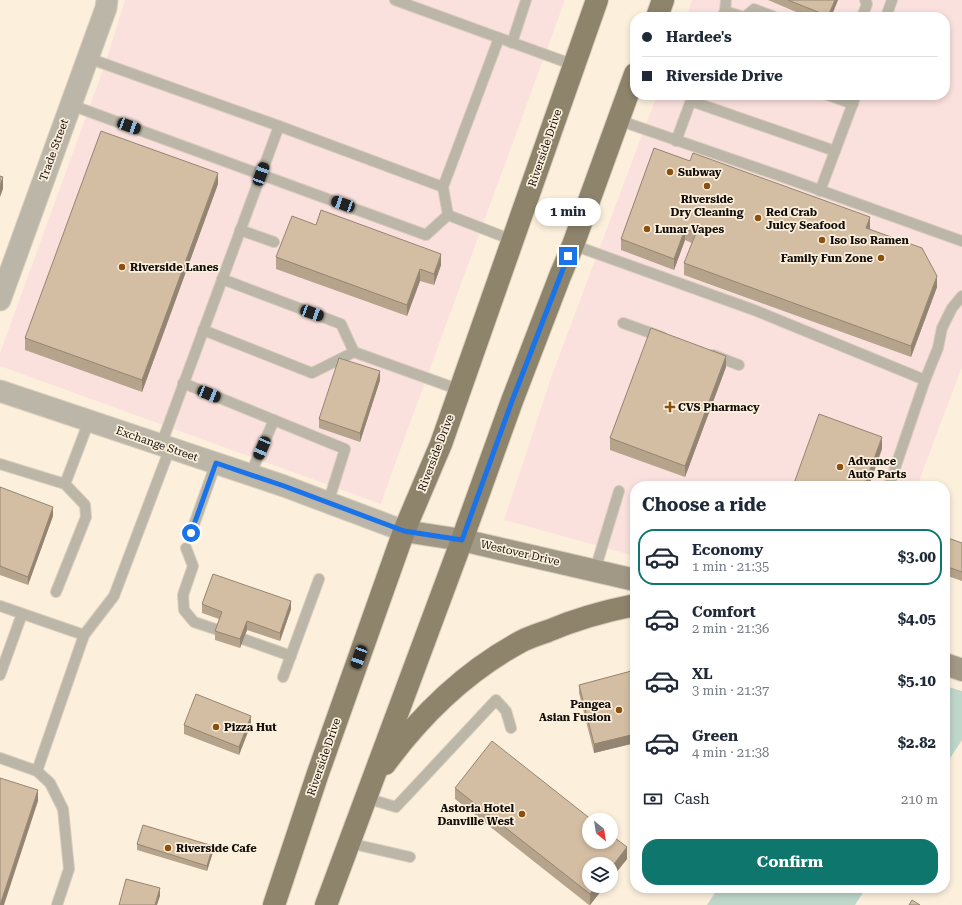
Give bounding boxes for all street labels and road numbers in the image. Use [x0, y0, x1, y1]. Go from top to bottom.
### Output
street label: Riverside Drive [526, 107, 564, 189]
street label: Trade Street [37, 117, 71, 183]
street label: Riverside Drive [415, 413, 457, 493]
street label: Exchange Street [114, 424, 200, 464]
street label: Westover Drive [479, 538, 561, 568]
street label: Riverside Drive [305, 716, 343, 798]

